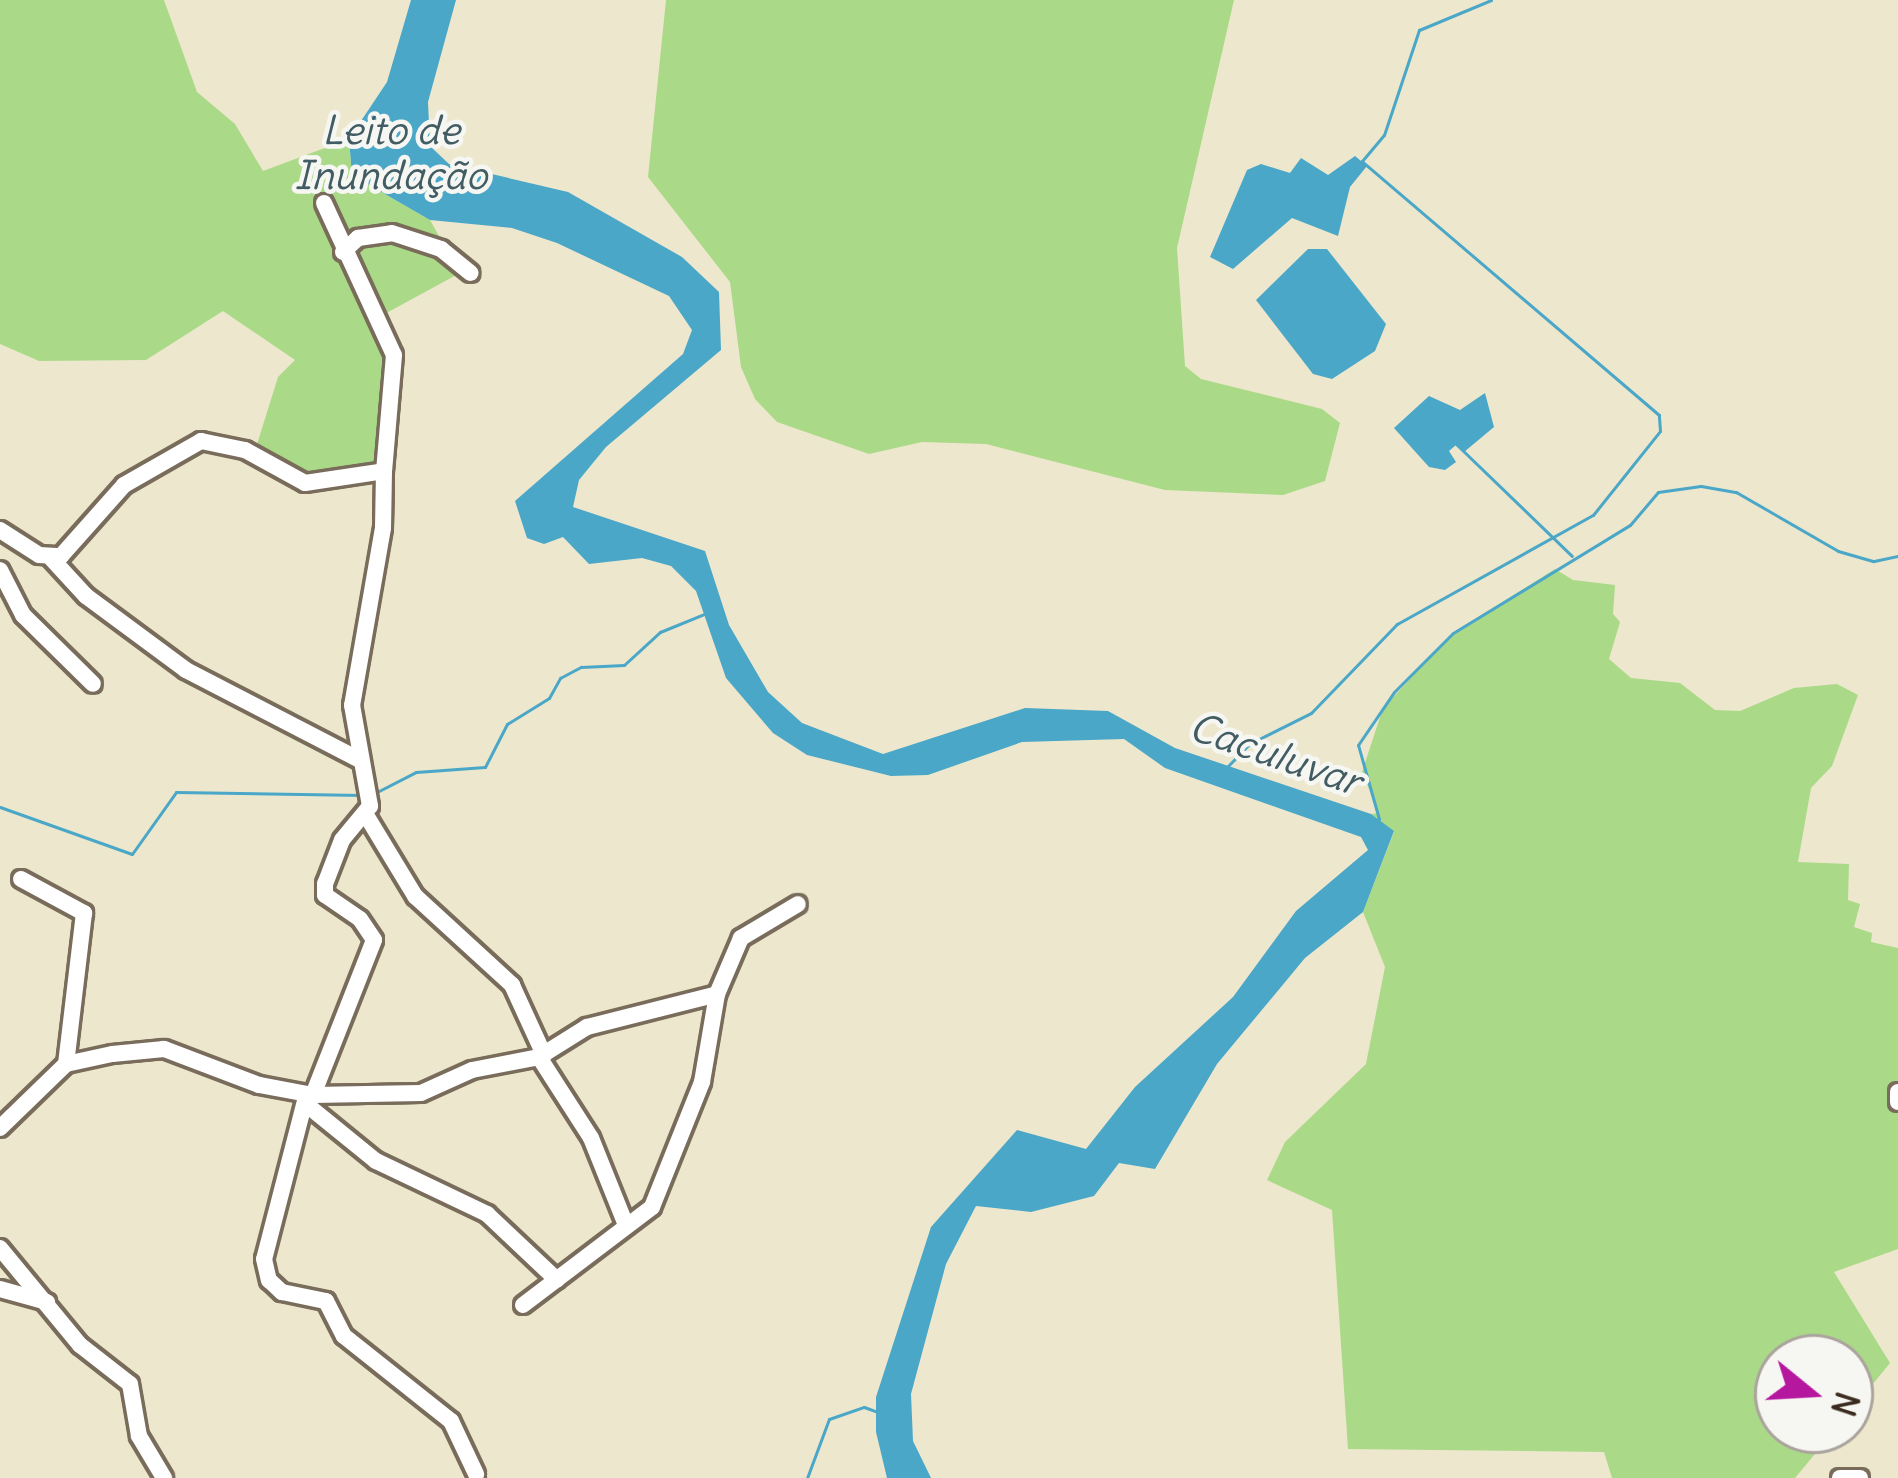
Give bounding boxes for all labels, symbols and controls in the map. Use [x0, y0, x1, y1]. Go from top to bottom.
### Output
water label: Leito de Inundação [294, 109, 488, 200]
water label: Caculuvar [1183, 704, 1367, 806]
north arrow [1754, 1334, 1874, 1454]
text: N [1822, 1387, 1869, 1422]

